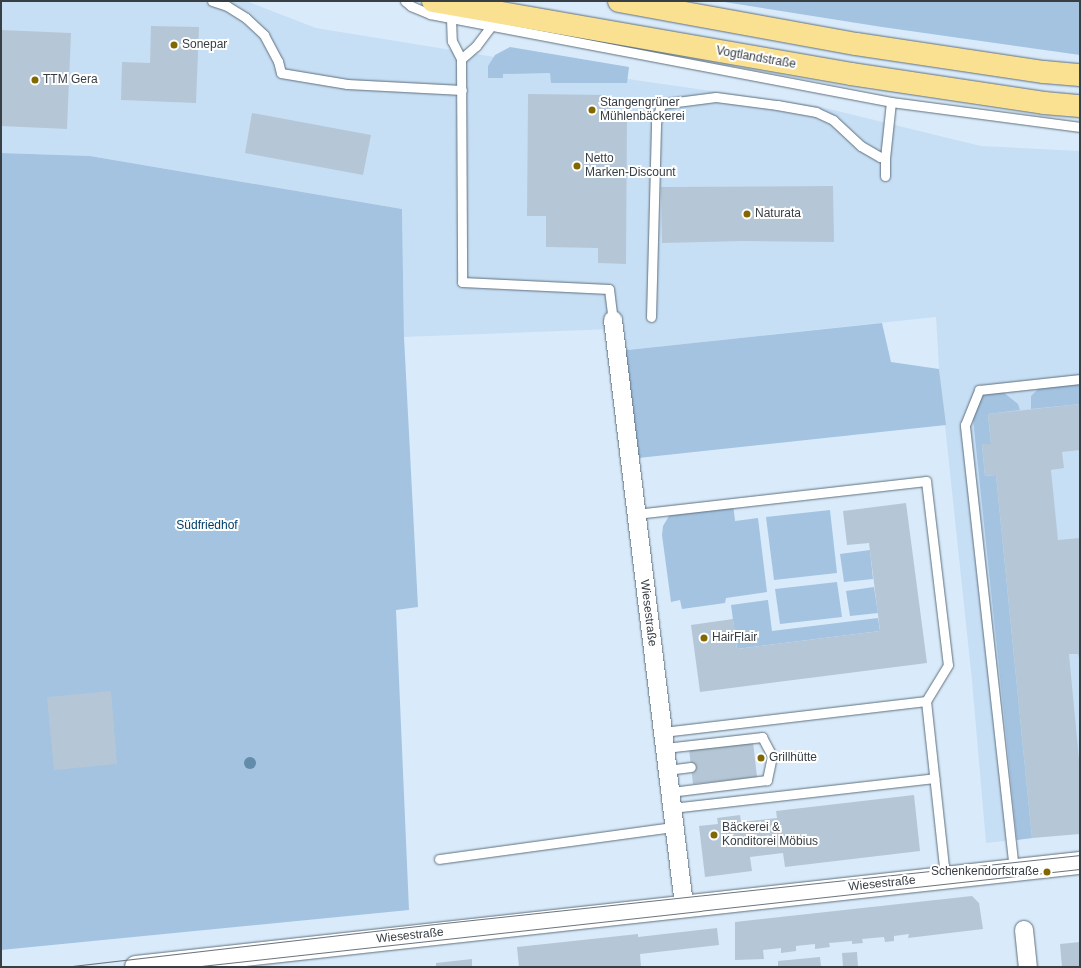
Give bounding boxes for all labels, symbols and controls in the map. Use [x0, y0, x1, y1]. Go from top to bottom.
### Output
place label: Sonepar [182, 38, 227, 52]
marker: Sonepar [169, 40, 179, 50]
street label: Vogtlandstraße [715, 44, 797, 72]
place label: TTM Gera [43, 73, 98, 87]
marker: TTM Gera [30, 75, 40, 85]
place label: Stangengrüner Mühlenbäckerei [600, 96, 685, 124]
marker: Stangengrüner Mühlenbäckerei [587, 105, 597, 115]
place label: Netto Marken-Discount [585, 152, 676, 180]
marker: Netto Marken-Discount [572, 161, 582, 171]
place label: Naturata [755, 207, 801, 221]
marker: Naturata [742, 209, 752, 219]
park label: Südfriedhof [176, 519, 238, 533]
street label: Wiesestraße [637, 579, 659, 647]
place label: HairFlair [712, 631, 757, 645]
marker: HairFlair [699, 633, 709, 643]
place label: Grillhütte [769, 751, 817, 765]
marker: Grillhütte [756, 753, 766, 763]
place label: Bäckerei & Konditorei Möbius [722, 821, 818, 849]
marker: Bäckerei & Konditorei Möbius [709, 830, 719, 840]
place label: Schenkendorfstraße [931, 865, 1039, 879]
marker: Schenkendorfstraße [1042, 867, 1052, 877]
street label: Wiesestraße [848, 873, 916, 895]
street label: Wiesestraße [376, 925, 444, 947]

